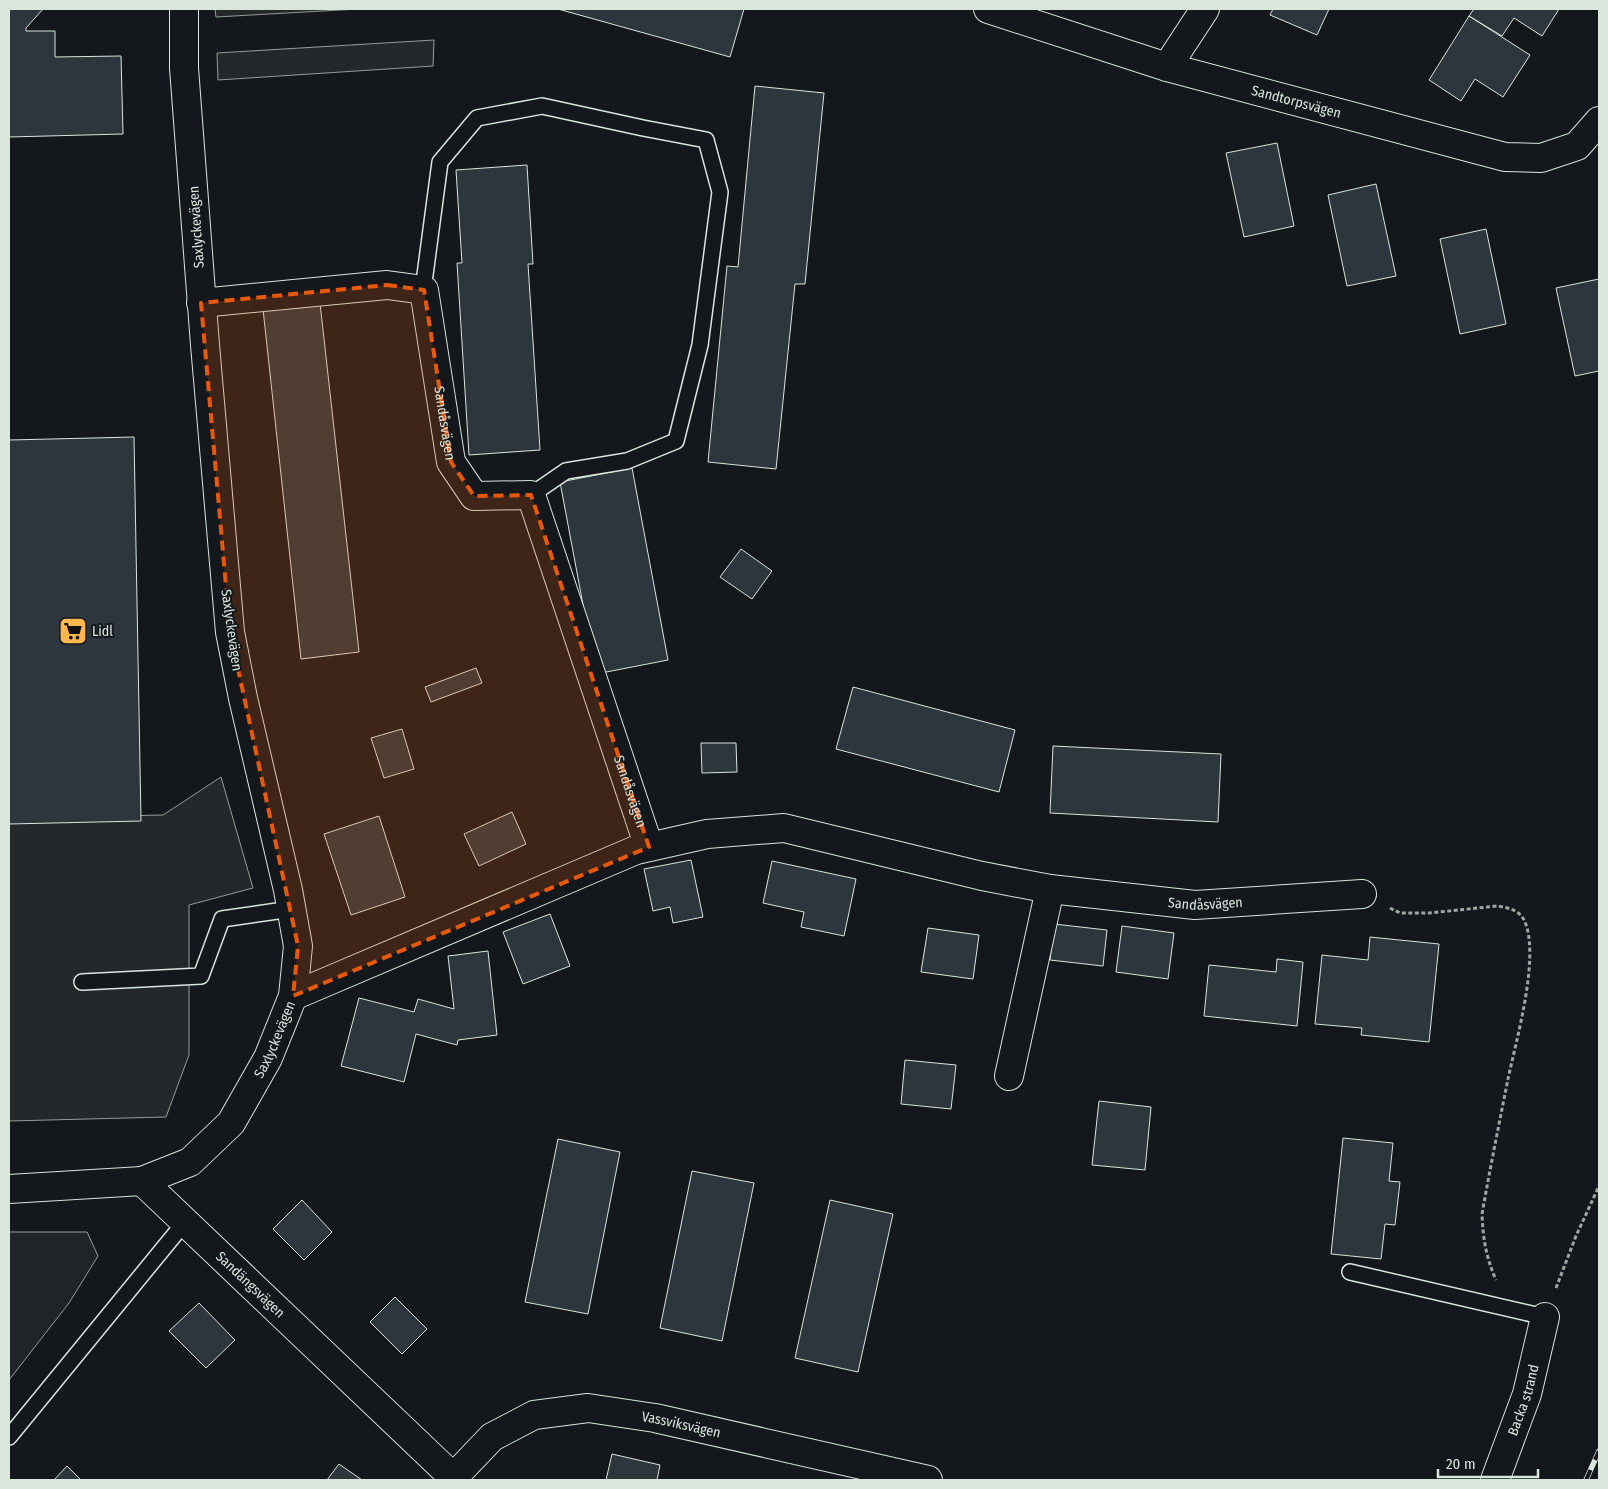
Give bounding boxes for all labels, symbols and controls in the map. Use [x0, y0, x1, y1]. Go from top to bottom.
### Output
street label: Sandtorpsvägen [1250, 82, 1343, 122]
street label: Saxlyckevägen [185, 185, 208, 269]
street label: Sandåsvägen [430, 385, 459, 461]
street label: Saxlyckevägen [217, 588, 246, 672]
supermarket icon: Lidl [58, 616, 88, 646]
place label: Lidl [92, 623, 113, 640]
street label: Sandåsvägen [610, 753, 650, 830]
street label: Sandåsvägen [1167, 894, 1243, 914]
street label: Saxlyckevägen [250, 998, 299, 1081]
street label: Sandängsvägen [212, 1248, 288, 1322]
street label: Backa strand [1504, 1363, 1543, 1438]
street label: Vassviksvägen [641, 1408, 722, 1442]
scale bar [1438, 1446, 1538, 1478]
text: 20 m [1446, 1455, 1476, 1473]

